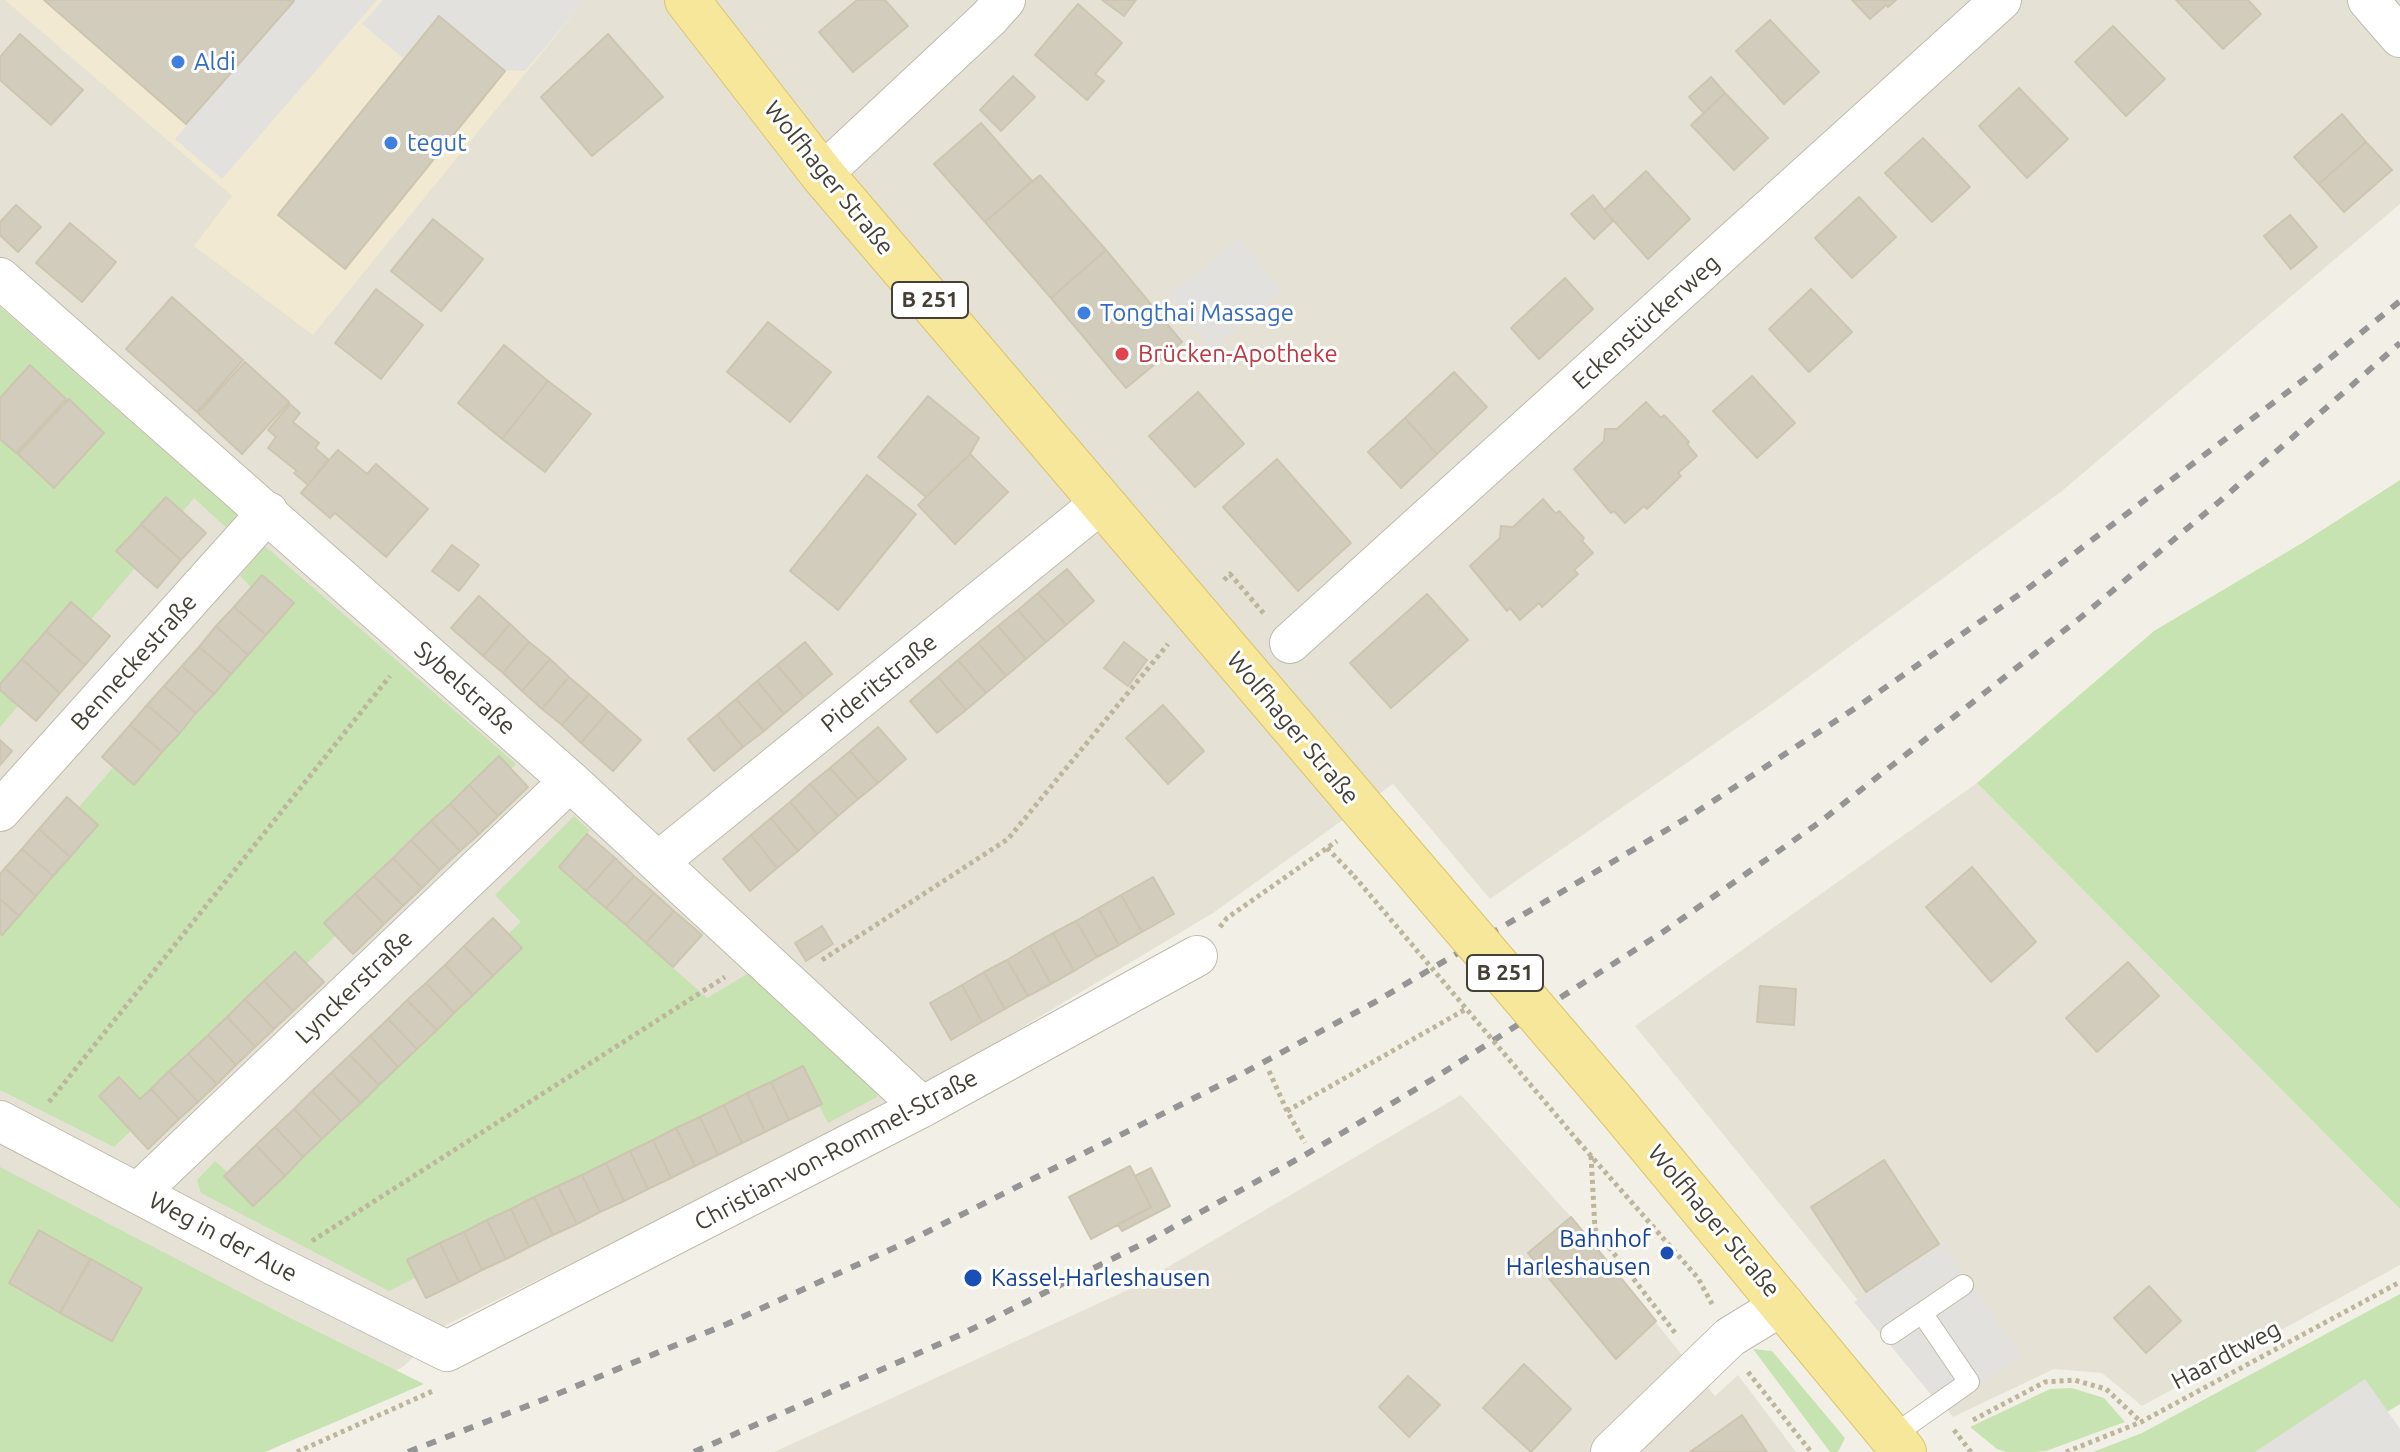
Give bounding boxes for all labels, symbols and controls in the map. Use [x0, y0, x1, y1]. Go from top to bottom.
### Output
place label: Aldi [194, 48, 236, 76]
marker: Aldi [169, 53, 187, 71]
street label: Wolfhager Straße [758, 95, 900, 261]
place label: tegut [407, 129, 467, 157]
marker: tegut [382, 134, 400, 152]
street label: Eckenstückerweg [1566, 248, 1726, 396]
road number: B 251 [892, 282, 968, 318]
place label: Tongthai Massage [1100, 299, 1294, 327]
marker: Tongthai Massage [1075, 304, 1093, 322]
place label: Brücken-Apotheke [1138, 340, 1338, 368]
marker: Brücken-Apotheke [1113, 345, 1131, 363]
street label: Benneckestraße [65, 588, 203, 736]
street label: Pideritstraße [815, 628, 943, 738]
street label: Sybelstraße [408, 635, 522, 741]
street label: Wolfhager Straße [1221, 646, 1365, 810]
street label: Lynckerstraße [290, 924, 418, 1050]
road number: B 251 [1467, 955, 1543, 991]
street label: Christian-von-Rommel-Straße [690, 1063, 982, 1237]
street label: Wolfhager Straße [1642, 1139, 1786, 1303]
street label: Weg in der Aue [144, 1186, 302, 1288]
place label: Bahnhof Harleshausen [1506, 1225, 1651, 1281]
marker: Bahnhof Harleshausen [1658, 1244, 1676, 1262]
place label: Kassel-Harleshausen [991, 1264, 1210, 1292]
marker: Kassel-Harleshausen [962, 1267, 984, 1289]
street label: Haardtweg [2166, 1314, 2286, 1396]

